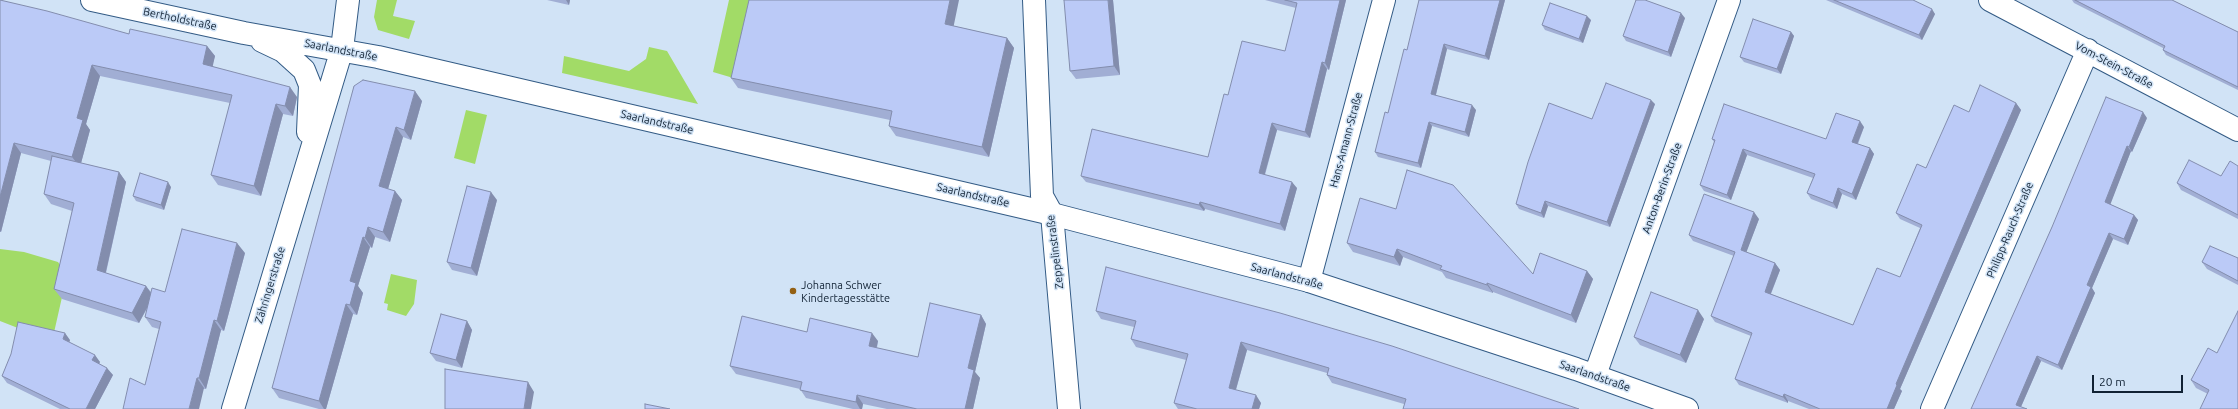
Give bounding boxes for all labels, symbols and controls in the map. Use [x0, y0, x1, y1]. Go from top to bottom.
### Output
street label: Bertholdstraße [142, 5, 218, 33]
street label: Saarlandstraße [303, 36, 379, 64]
street label: Vom-Stein-Straße [2073, 39, 2155, 91]
street label: Hans-Amann-Straße [1327, 91, 1365, 189]
street label: Saarlandstraße [619, 107, 695, 137]
street label: Anton-Berin-Straße [1639, 141, 1685, 235]
street label: Saarlandstraße [935, 180, 1011, 210]
street label: Philipp-Rauch-Straße [1984, 180, 2036, 280]
street label: Zeppelinstraße [1044, 214, 1066, 290]
street label: Zähringerstraße [252, 245, 288, 325]
street label: Saarlandstraße [1249, 260, 1325, 292]
place label: Johanna Schwer Kindertagesstätte [801, 278, 890, 304]
marker: Johanna Schwer Kindertagesstätte [788, 286, 798, 296]
street label: Saarlandstraße [1558, 358, 1632, 394]
scale bar [2094, 367, 2185, 393]
text: 20 m [2099, 375, 2126, 388]

